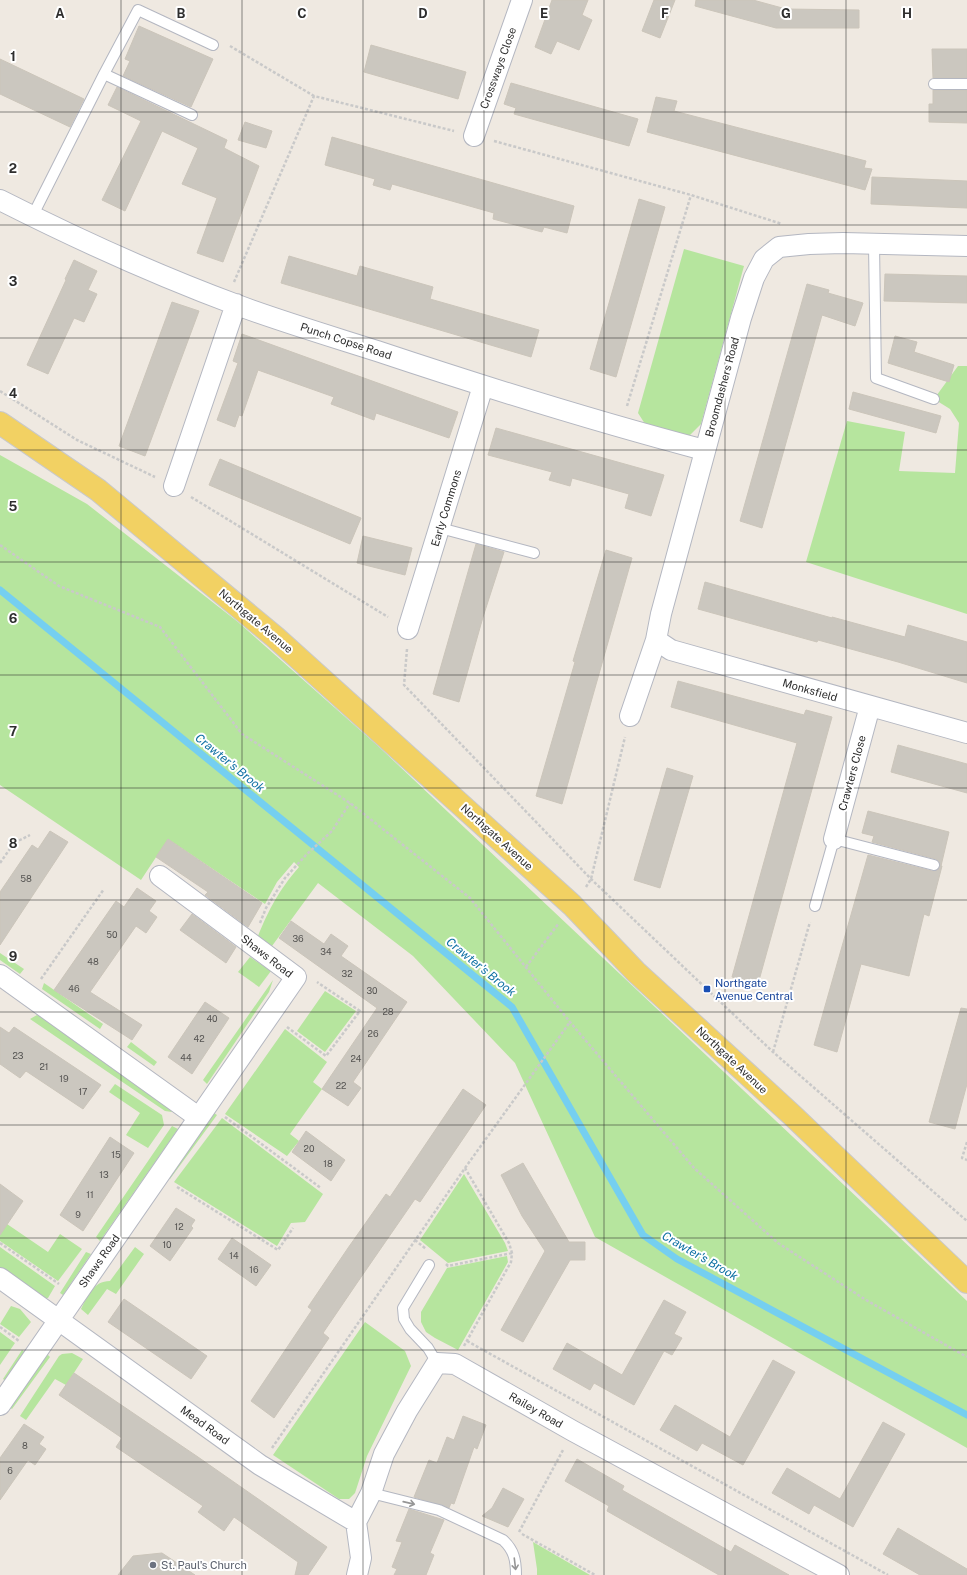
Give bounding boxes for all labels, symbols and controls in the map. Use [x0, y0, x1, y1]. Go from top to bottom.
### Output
text: A [55, 6, 65, 21]
text: B [177, 6, 186, 21]
text: C [297, 6, 307, 21]
text: D [418, 6, 428, 21]
text: E [540, 6, 548, 21]
text: F [661, 6, 669, 21]
text: G [781, 6, 791, 21]
text: H [902, 6, 912, 21]
street label: Crossways Close [478, 26, 518, 110]
text: 1 [10, 49, 16, 64]
text: 2 [9, 161, 17, 176]
text: 3 [9, 274, 18, 289]
street label: Punch Copse Road [299, 321, 393, 361]
street label: Broomdashers Road [703, 336, 741, 438]
text: 4 [9, 386, 18, 401]
street label: Early Commons [429, 468, 464, 548]
text: 5 [9, 499, 18, 514]
street label: Northgate Avenue [217, 587, 295, 655]
text: 6 [9, 611, 18, 626]
street label: Monksfield [781, 676, 839, 704]
text: 7 [9, 724, 17, 739]
water label: Crawter's Brook [192, 731, 268, 796]
street label: Crawters Close [836, 734, 868, 812]
street label: Northgate Avenue [459, 802, 535, 872]
text: 8 [9, 836, 18, 851]
house number: 58 [20, 873, 32, 884]
house number: 50 [106, 929, 118, 940]
street label: Shaws Road [239, 932, 295, 980]
house number: 36 [292, 933, 304, 944]
water label: Crawter's Brook [443, 935, 519, 1000]
house number: 34 [320, 946, 332, 957]
text: 9 [9, 949, 17, 964]
house number: 48 [87, 956, 99, 967]
house number: 32 [341, 968, 353, 979]
place label: Northgate Avenue Central [715, 977, 793, 1002]
house number: 46 [68, 983, 80, 994]
marker: Northgate Avenue Central [702, 984, 712, 994]
house number: 30 [366, 985, 378, 996]
house number: 28 [382, 1006, 394, 1017]
house number: 40 [206, 1013, 218, 1024]
street label: Northgate Avenue [694, 1024, 770, 1096]
house number: 26 [368, 1028, 379, 1039]
house number: 42 [193, 1033, 205, 1044]
house number: 23 [12, 1050, 24, 1061]
house number: 44 [180, 1052, 192, 1063]
house number: 24 [350, 1053, 362, 1064]
house number: 21 [39, 1061, 49, 1072]
house number: 19 [59, 1073, 69, 1084]
house number: 22 [336, 1080, 346, 1091]
house number: 17 [78, 1086, 88, 1097]
house number: 20 [304, 1143, 315, 1154]
house number: 15 [111, 1149, 121, 1160]
house number: 18 [323, 1158, 333, 1169]
house number: 13 [99, 1169, 109, 1180]
house number: 11 [86, 1189, 94, 1200]
house number: 9 [75, 1209, 81, 1220]
house number: 12 [174, 1221, 184, 1232]
water label: Crawter's Brook [660, 1229, 741, 1284]
street label: Shaws Road [76, 1232, 122, 1290]
house number: 10 [162, 1239, 172, 1250]
house number: 14 [229, 1250, 239, 1261]
house number: 16 [249, 1264, 259, 1275]
street label: Railey Road [507, 1390, 565, 1430]
street label: Mead Road [178, 1403, 232, 1447]
house number: 8 [22, 1440, 28, 1451]
house number: 6 [7, 1465, 13, 1476]
one-way arrow [402, 1499, 415, 1507]
one-way arrow [511, 1557, 519, 1570]
place label: St. Paul's Church [161, 1559, 247, 1571]
marker: St. Paul's Church [148, 1560, 158, 1570]

